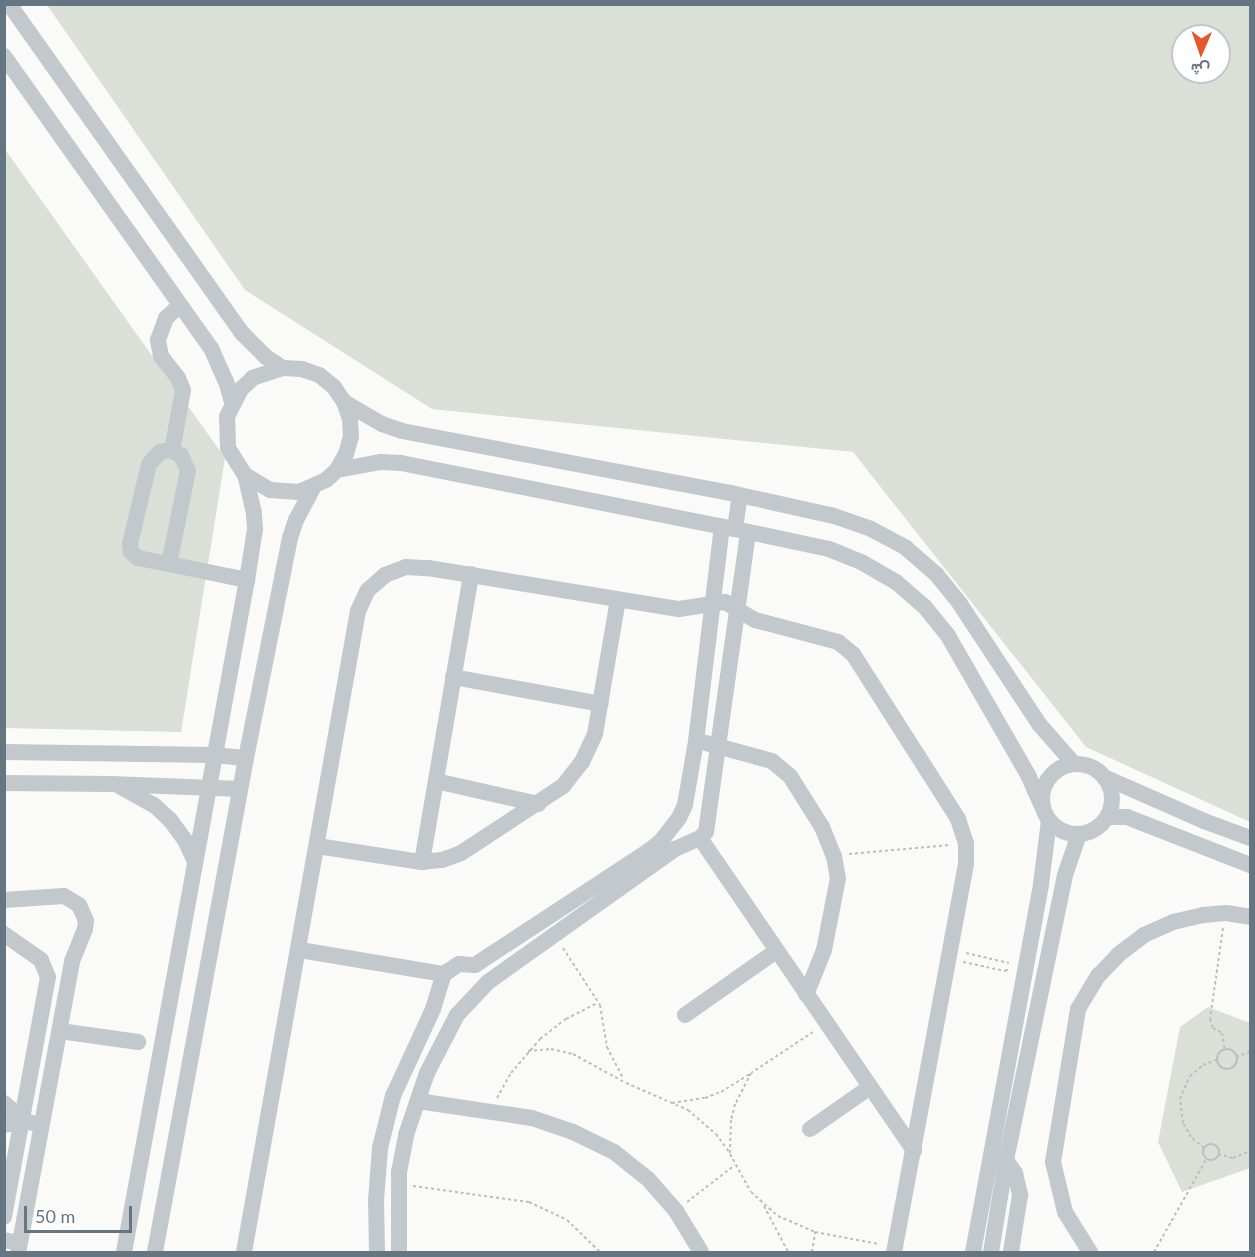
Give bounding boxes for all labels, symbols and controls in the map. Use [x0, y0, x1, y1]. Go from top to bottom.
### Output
north arrow [1171, 24, 1231, 84]
text: ش [1190, 61, 1210, 80]
scale bar [27, 1194, 135, 1232]
text: 50 m [35, 1205, 75, 1227]

